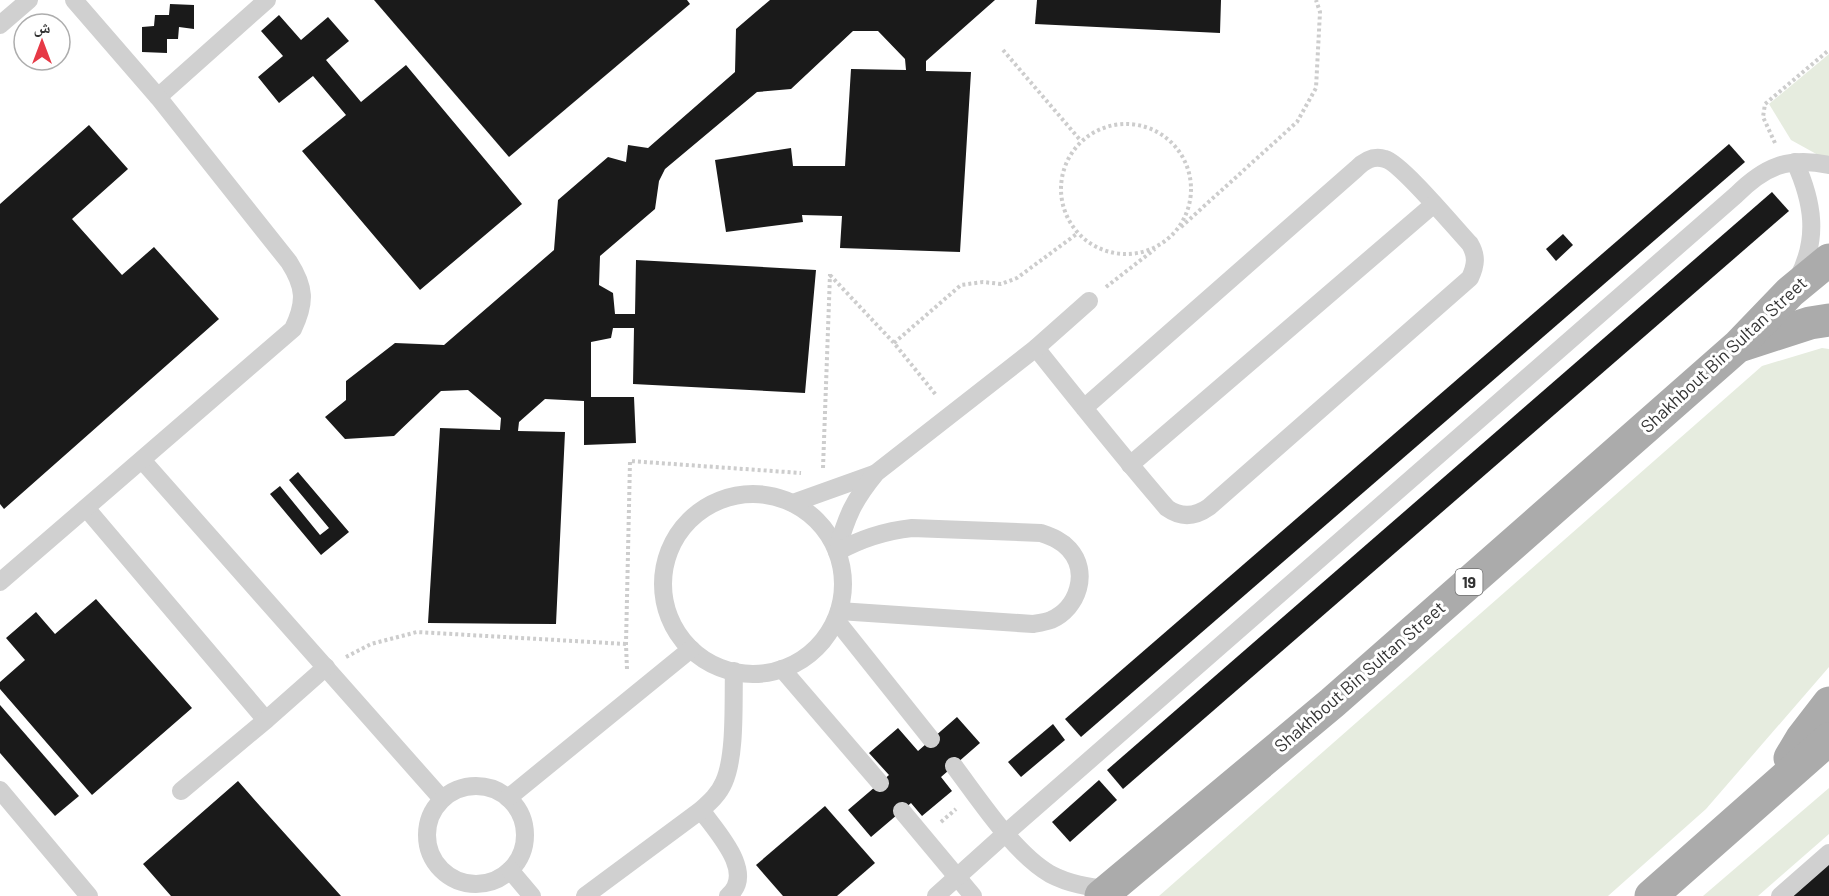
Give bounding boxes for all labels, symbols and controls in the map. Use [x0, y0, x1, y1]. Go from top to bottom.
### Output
north arrow [12, 12, 72, 72]
text: ش [34, 17, 51, 37]
street label: Shakhbout Bin Sultan Street [1636, 272, 1811, 437]
road number: 19 [1456, 569, 1482, 595]
street label: Shakhbout Bin Sultan Street [1269, 596, 1449, 756]

